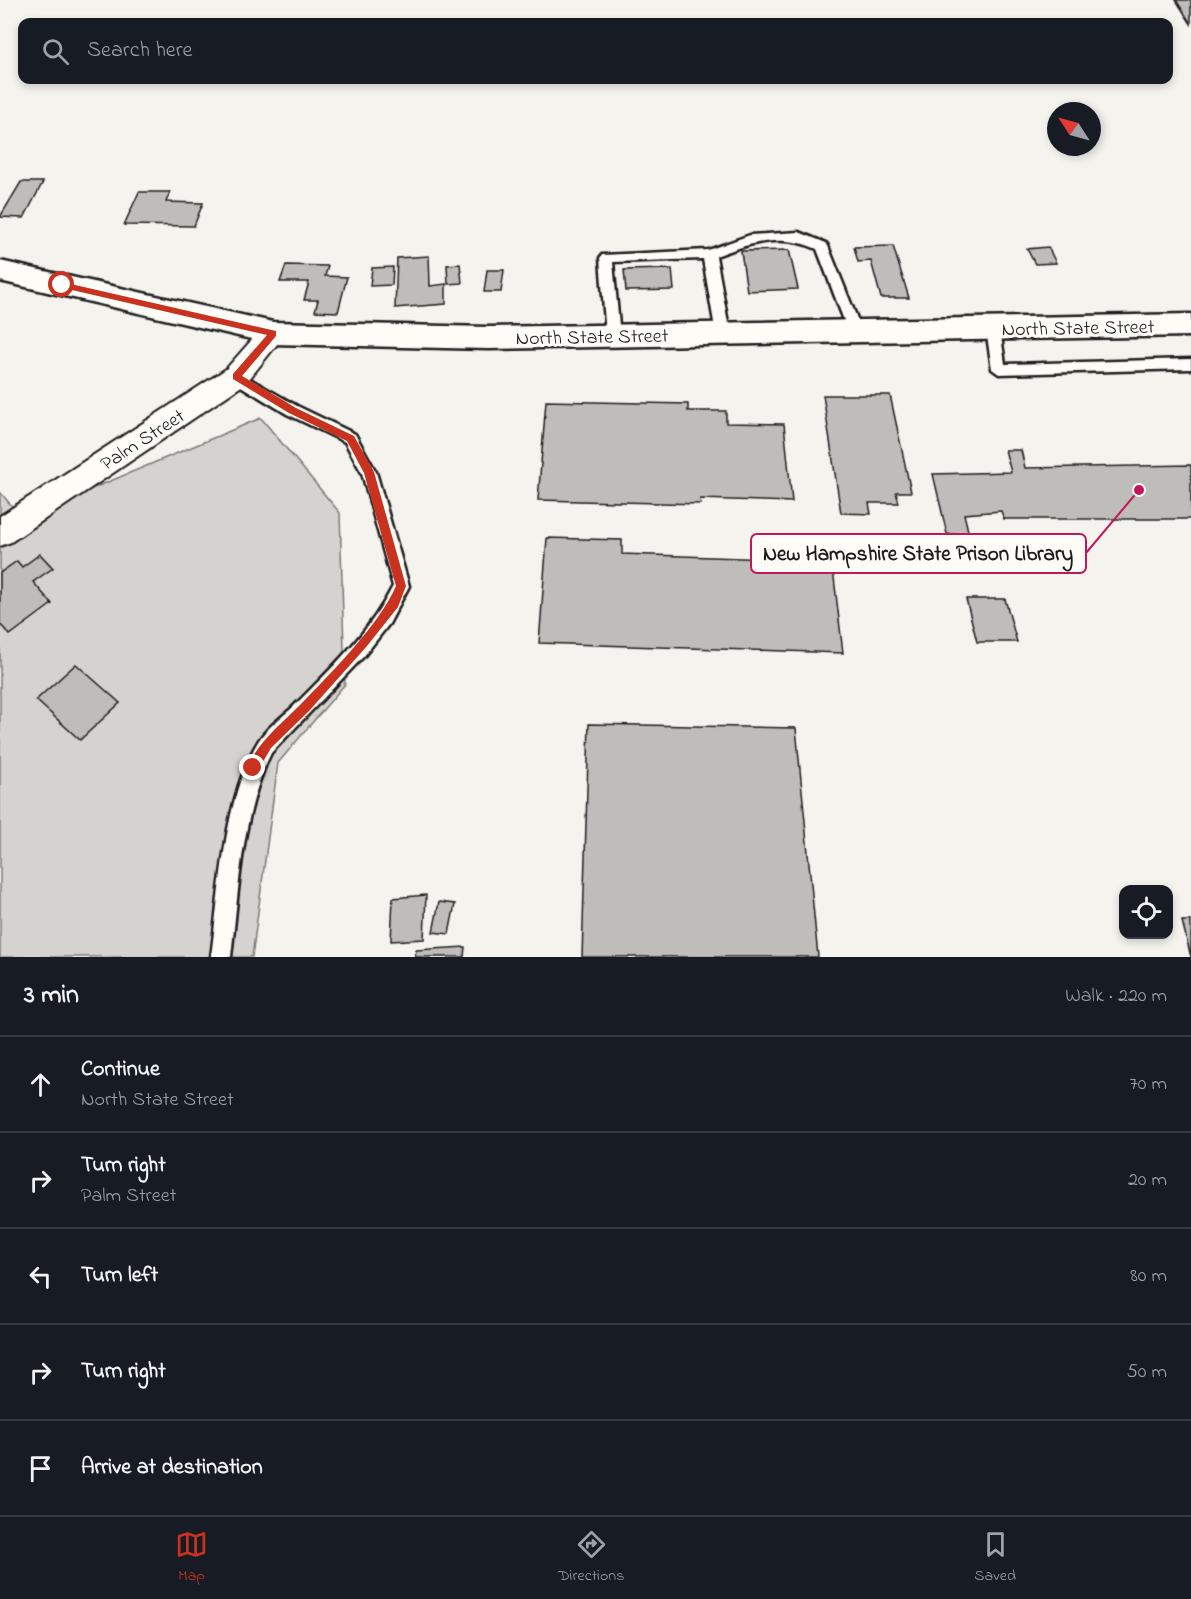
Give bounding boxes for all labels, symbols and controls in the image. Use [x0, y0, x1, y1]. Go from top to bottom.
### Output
search box [18, 18, 1173, 84]
icon: search [39, 35, 72, 68]
text: Search here [87, 35, 192, 67]
north arrow [1047, 102, 1101, 156]
route start [48, 271, 74, 297]
street label: North State Street [1001, 314, 1155, 345]
street label: North State Street [515, 323, 669, 354]
street label: Palm Street [95, 403, 192, 479]
callout: New Hampshire State Prison Library [751, 534, 1086, 573]
text: New Hampshire State Prison Library [763, 540, 1073, 572]
route end [239, 754, 265, 780]
map controls [1119, 885, 1173, 939]
button: locate [1119, 885, 1173, 939]
text: 3 min [24, 977, 79, 1015]
text: Walk · 220 m [1065, 982, 1167, 1011]
text: Continue [81, 1054, 160, 1086]
icon: ahead [24, 1068, 57, 1101]
text: 70 m [1130, 1070, 1167, 1099]
text: North State Street [81, 1086, 234, 1115]
text: Turn right [81, 1150, 166, 1182]
icon: right [24, 1164, 57, 1197]
text: 20 m [1128, 1166, 1167, 1195]
text: Palm Street [81, 1182, 176, 1211]
icon: left [24, 1260, 57, 1293]
text: Turn left [81, 1260, 158, 1292]
text: 80 m [1130, 1262, 1167, 1291]
icon: right [24, 1356, 57, 1389]
text: Turn right [81, 1356, 166, 1388]
text: 50 m [1126, 1358, 1167, 1387]
icon: arrive [24, 1452, 57, 1485]
text: Arrive at destination [81, 1452, 263, 1484]
tab: Map [175, 1528, 208, 1588]
tab: Directions [558, 1528, 624, 1588]
tab: Saved [974, 1528, 1016, 1588]

